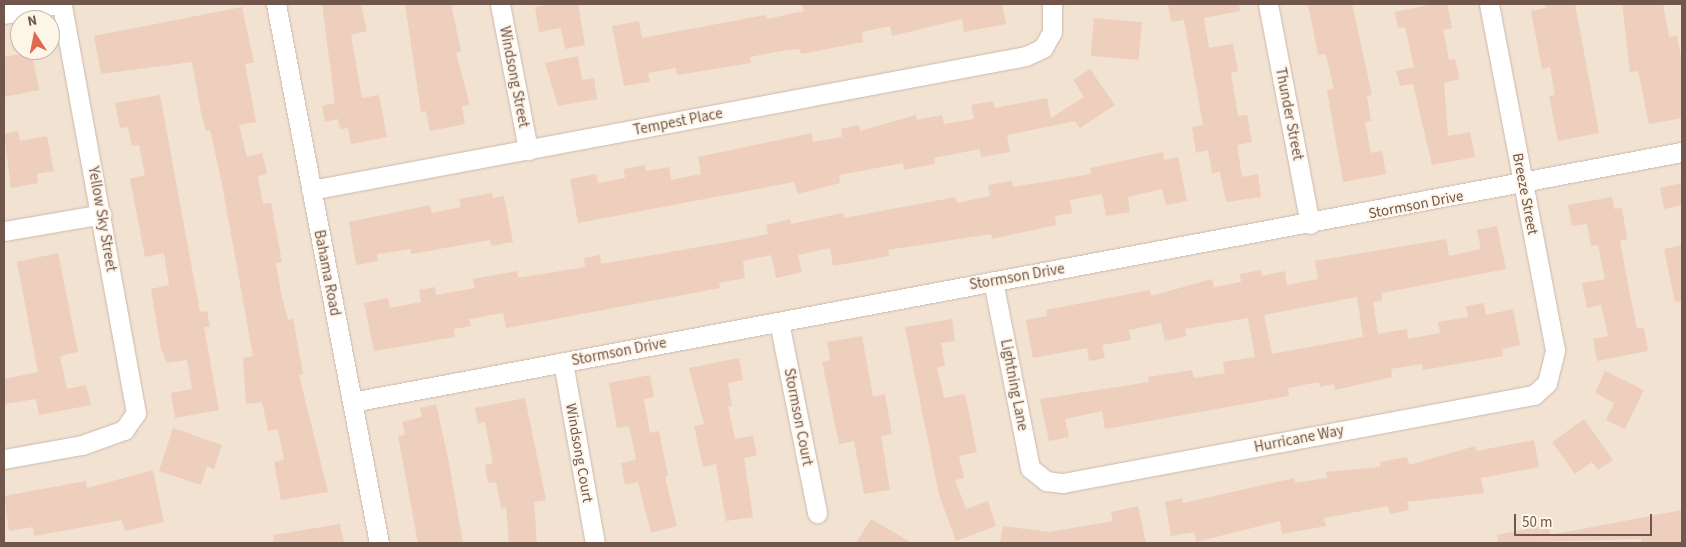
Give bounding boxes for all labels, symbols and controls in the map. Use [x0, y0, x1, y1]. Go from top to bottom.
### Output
north arrow [10, 10, 60, 60]
text: N [26, 11, 39, 32]
street label: Windsong Street [495, 25, 533, 129]
street label: Thunder Street [1271, 66, 1307, 162]
street label: Tempest Place [632, 105, 724, 139]
street label: Breeze Street [1508, 152, 1542, 236]
street label: Yellow Sky Street [84, 165, 120, 273]
street label: Stormson Drive [1367, 187, 1465, 223]
street label: Bahama Road [310, 228, 344, 318]
street label: Stormson Drive [968, 260, 1066, 294]
street label: Stormson Drive [570, 334, 668, 370]
street label: Lightning Lane [996, 338, 1032, 432]
street label: Stormson Court [780, 367, 816, 467]
street label: Windsong Court [561, 402, 597, 504]
street label: Hurricane Way [1253, 421, 1345, 457]
scale bar [1516, 504, 1654, 536]
text: 50 m [1522, 512, 1552, 533]

